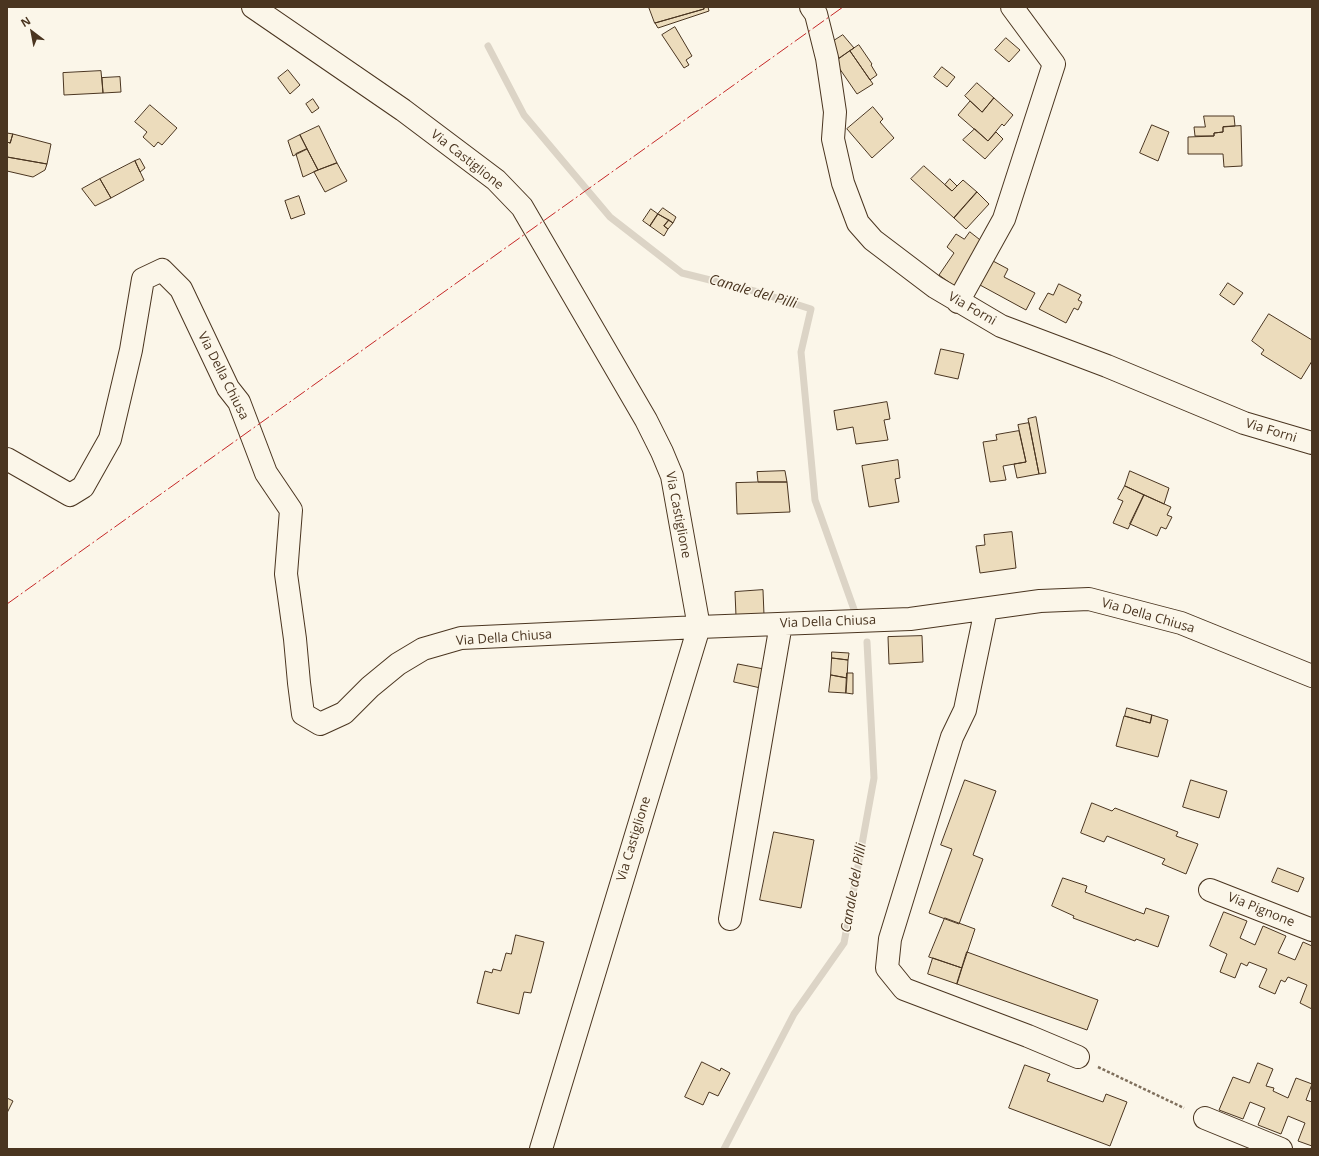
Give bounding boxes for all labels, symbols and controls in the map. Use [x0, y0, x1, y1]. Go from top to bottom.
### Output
north arrow [12, 12, 52, 52]
text: N [18, 13, 33, 30]
street label: Via Castiglione [428, 127, 506, 193]
water label: Canale del Pilli [707, 271, 799, 313]
street label: Via Forni [945, 289, 999, 329]
street label: Via Della Chiusa [194, 330, 252, 422]
street label: Via Forni [1244, 416, 1298, 446]
street label: Via Castiglione [662, 470, 694, 560]
street label: Via Della Chiusa [1100, 595, 1196, 637]
street label: Via Della Chiusa [780, 613, 876, 631]
street label: Via Della Chiusa [455, 627, 553, 649]
street label: Via Castiglione [614, 795, 654, 883]
water label: Canale del Pilli [838, 842, 870, 934]
street label: Via Pignone [1225, 889, 1297, 931]

